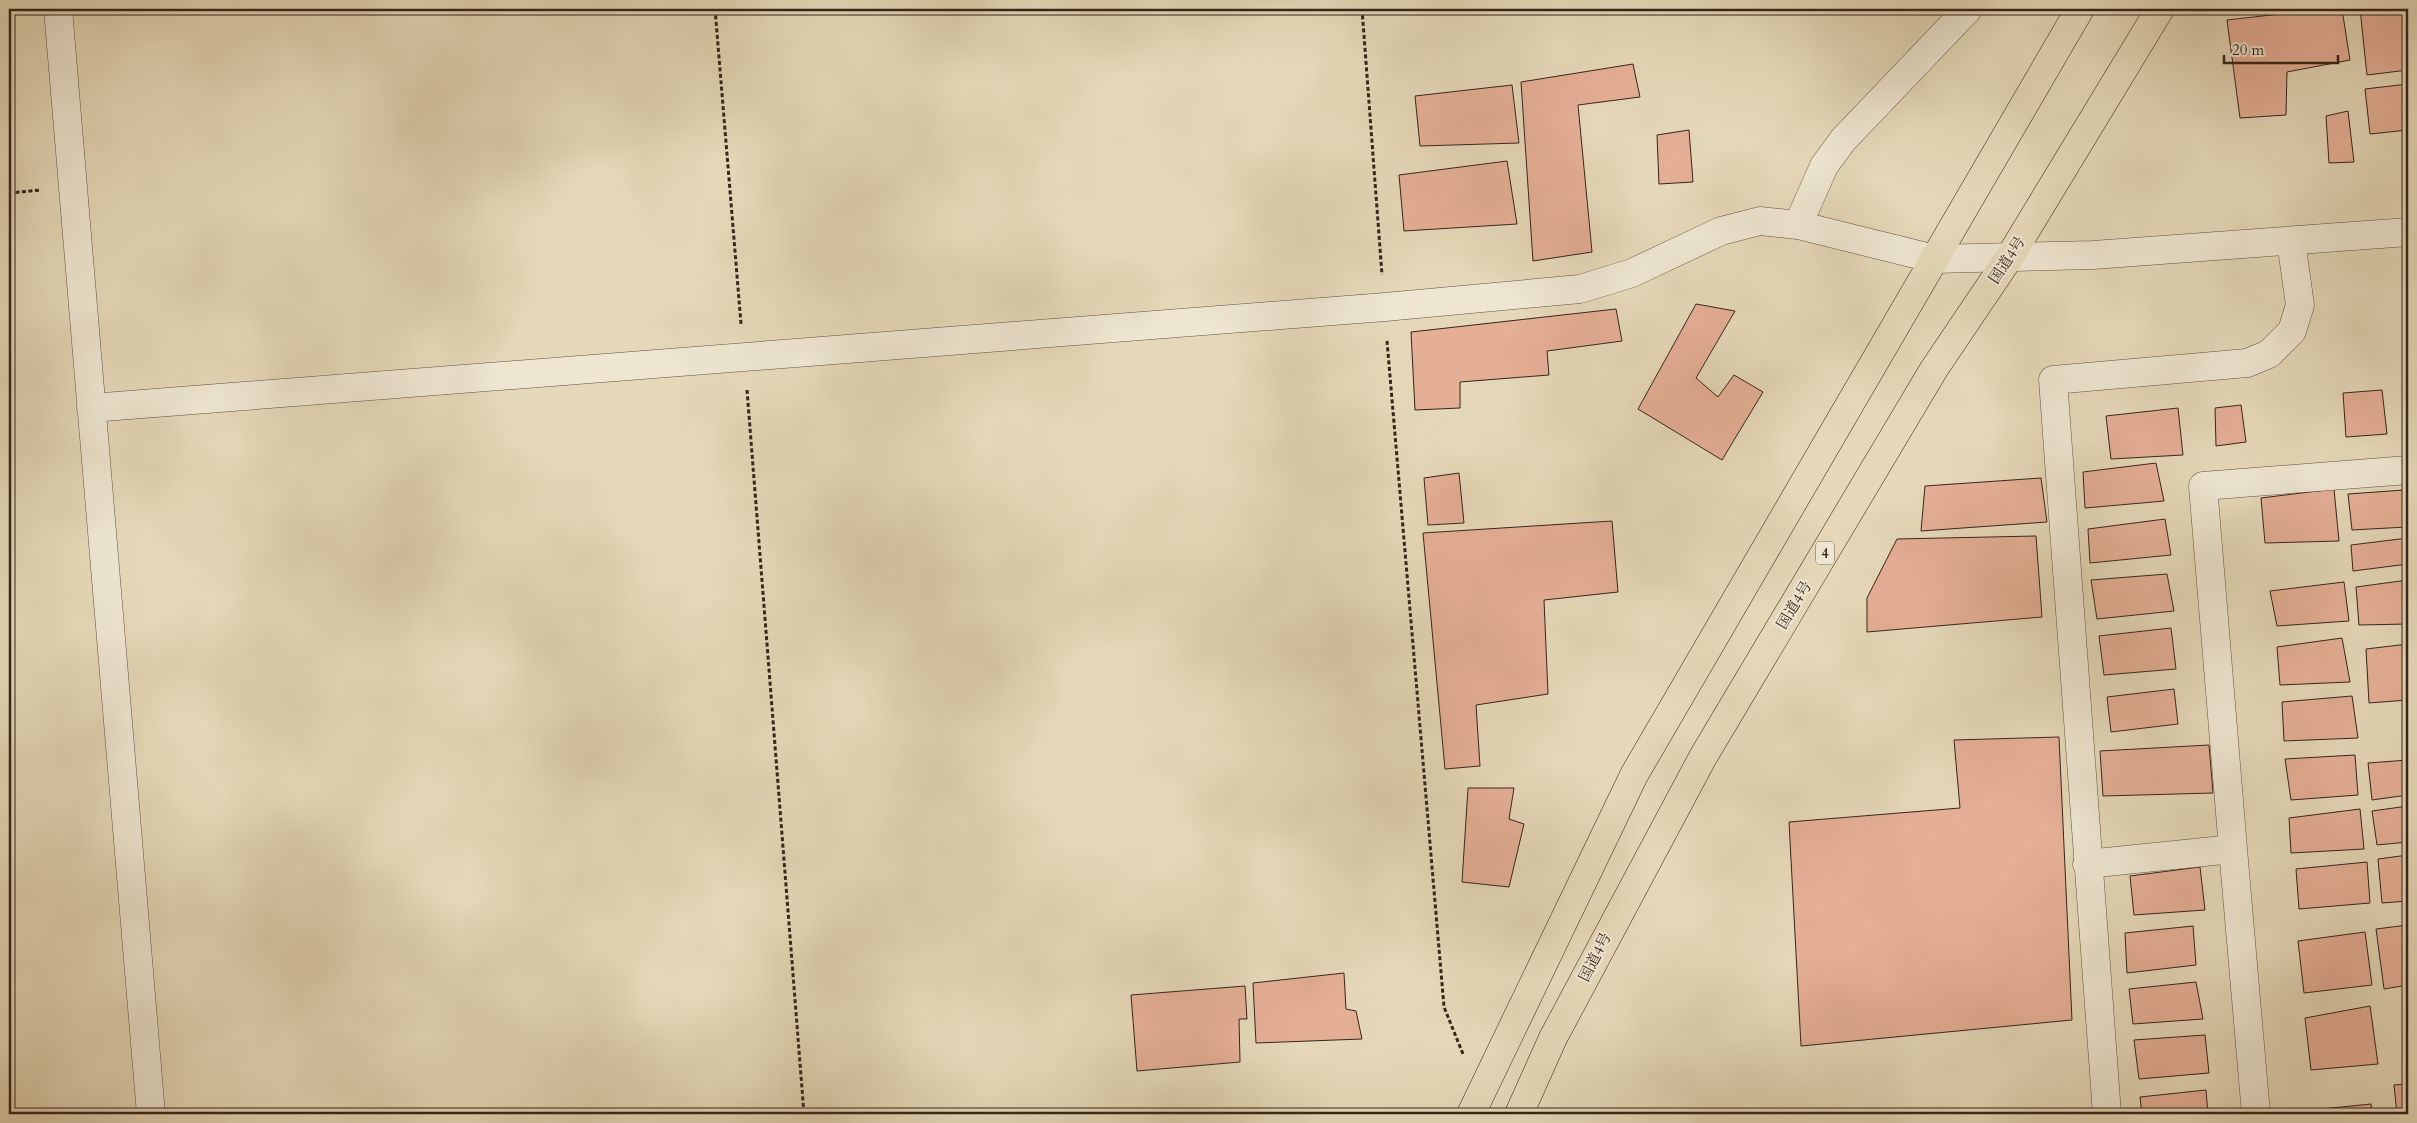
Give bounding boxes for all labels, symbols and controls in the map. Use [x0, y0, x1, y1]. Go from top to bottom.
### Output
scale bar [2224, 32, 2338, 64]
text: 20 m [2232, 40, 2264, 60]
street label: 国道4号 [1984, 232, 2030, 288]
road number: 4 [1816, 542, 1834, 564]
street label: 国道4号 [1772, 577, 1816, 633]
street label: 国道4号 [1574, 929, 1616, 985]

